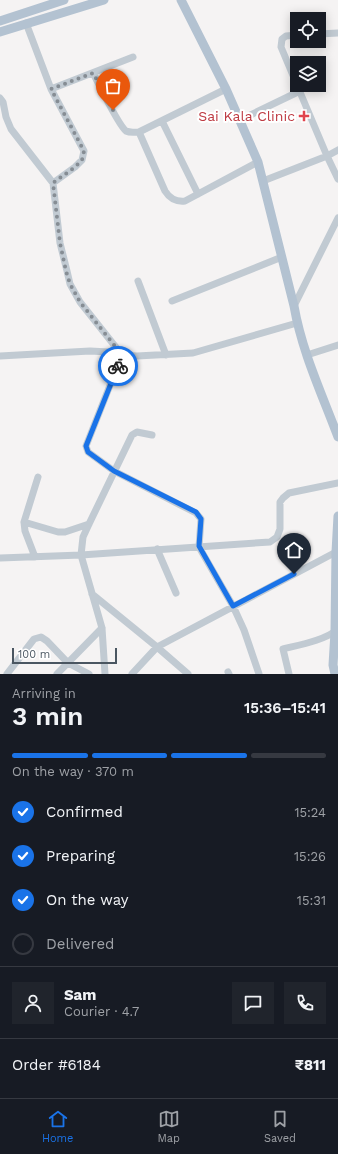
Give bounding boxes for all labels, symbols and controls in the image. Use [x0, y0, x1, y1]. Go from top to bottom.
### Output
map controls [290, 12, 326, 92]
button: locate [290, 12, 326, 48]
button: layers [290, 56, 326, 92]
pin [96, 69, 130, 110]
icon: bag [102, 75, 124, 97]
place label: Sai Kala Clinic [198, 108, 295, 124]
marker: Sai Kala Clinic [298, 110, 310, 122]
courier [98, 346, 138, 386]
icon: bike [107, 355, 129, 377]
pin [277, 533, 311, 574]
icon: home [283, 539, 305, 561]
scale bar [12, 646, 117, 665]
text: 100 m [18, 648, 50, 661]
text: Arriving in [12, 686, 76, 701]
text: 15:36–15:41 [244, 699, 326, 717]
text: 3 min [12, 701, 83, 731]
text: On the way · 370 m [12, 764, 134, 779]
icon: check [12, 801, 34, 823]
text: Confirmed [46, 803, 123, 821]
text: 15:24 [294, 805, 326, 820]
icon: check [12, 845, 34, 867]
text: Preparing [46, 847, 115, 865]
text: 15:26 [294, 849, 326, 864]
icon: check [12, 889, 34, 911]
text: On the way [46, 891, 128, 909]
text: 15:31 [297, 893, 326, 908]
text: Delivered [46, 935, 114, 953]
button: person [12, 982, 54, 1024]
button: chat [232, 982, 274, 1024]
button: phone [284, 982, 326, 1024]
text: Sam [64, 986, 96, 1004]
text: Courier · 4.7 [64, 1004, 139, 1019]
text: Order #6184 [12, 1056, 101, 1074]
text: ₹811 [295, 1056, 326, 1074]
tab: Home [42, 1108, 73, 1145]
tab: Map [157, 1108, 180, 1145]
tab: Saved [264, 1108, 296, 1145]

